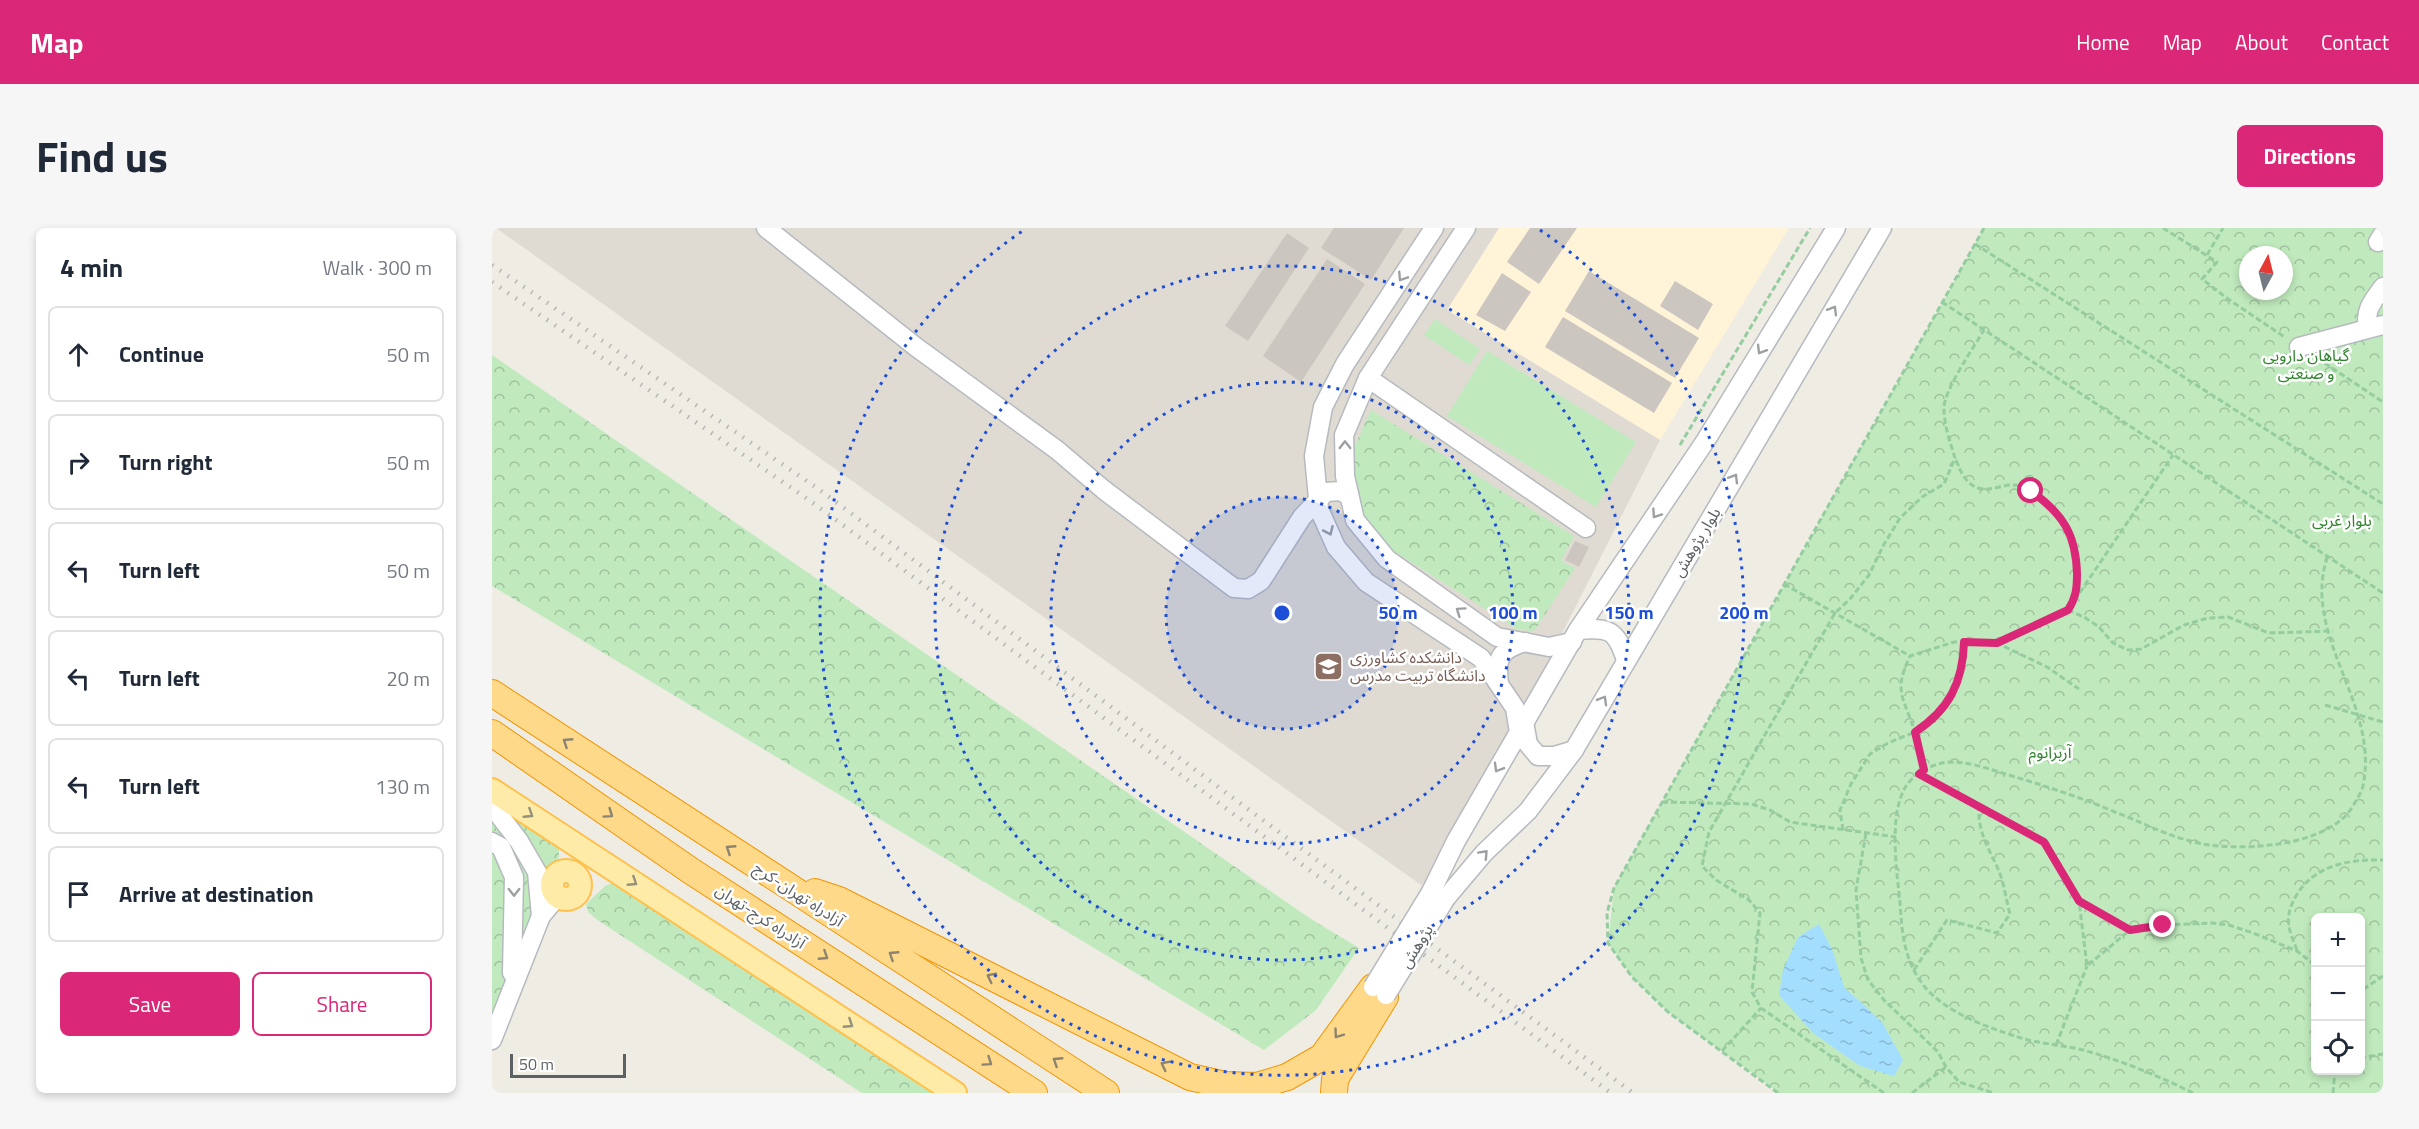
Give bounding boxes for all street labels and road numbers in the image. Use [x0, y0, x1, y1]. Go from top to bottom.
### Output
street label: بلوار پژوهش [1666, 503, 1726, 581]
street label: آزادراه تهران-کرج [748, 856, 850, 934]
street label: آزادراه کرج-تهران [710, 878, 812, 956]
street label: پژوهش [1393, 919, 1439, 973]

